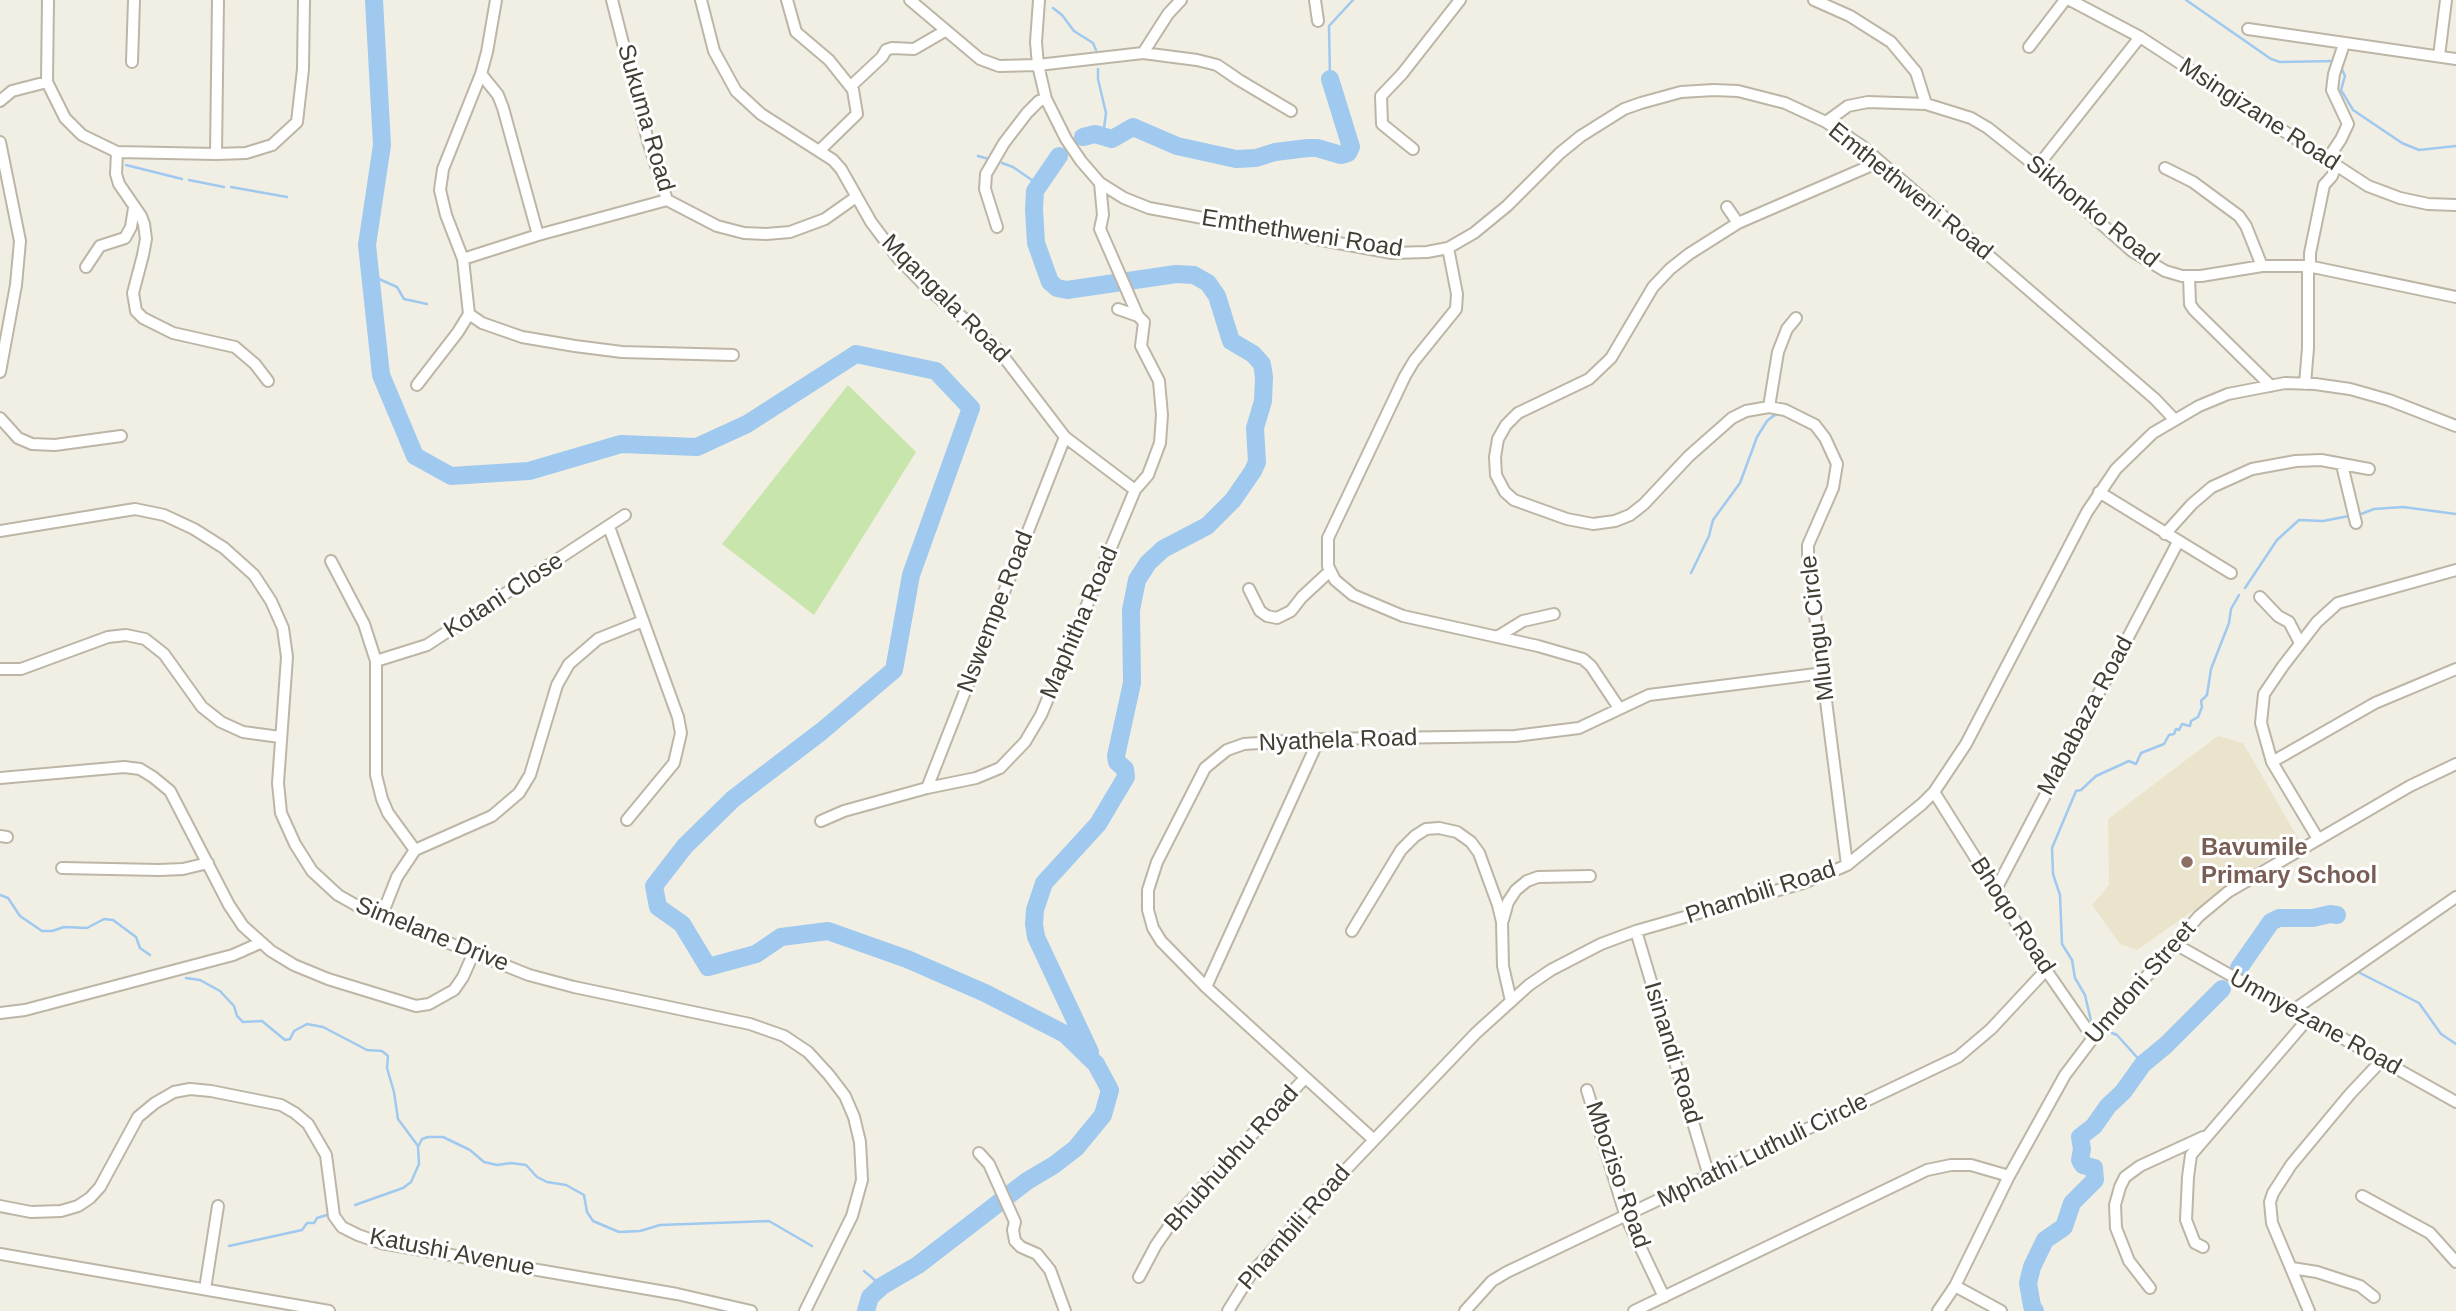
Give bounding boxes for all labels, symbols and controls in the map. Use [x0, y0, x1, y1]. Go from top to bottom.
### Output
street label: Sukuma Road [610, 41, 680, 195]
street label: Msingizane Road [2173, 52, 2345, 178]
street label: Emthethweni Road [1822, 117, 1998, 267]
street label: Sikhonko Road [2020, 150, 2164, 274]
street label: Emthethweni Road [1200, 204, 1404, 264]
street label: Mqangala Road [875, 229, 1015, 369]
street label: Nswempe Road [952, 527, 1040, 697]
street label: Maphitha Road [1035, 542, 1125, 704]
street label: Kotani Close [439, 547, 569, 645]
street label: Mlungu Circle [1795, 553, 1841, 703]
street label: Mababaza Road [2032, 631, 2140, 801]
street label: Nyathela Road [1258, 724, 1418, 758]
place label: Bavumile Primary School [2201, 834, 2377, 890]
street label: Bhoqo Road [1964, 852, 2060, 980]
marker: Bavumile Primary School [2179, 854, 2195, 870]
street label: Phambili Road [1682, 855, 1840, 931]
street label: Simelane Drive [351, 891, 513, 979]
street label: Umdoni Street [2080, 916, 2202, 1050]
street label: Umnyezane Road [2224, 964, 2406, 1082]
street label: Isinandi Road [1637, 979, 1707, 1127]
street label: Bhubhubhu Road [1159, 1080, 1305, 1238]
street label: Mphathi Luthuli Circle [1653, 1087, 1873, 1215]
street label: Mboziso Road [1578, 1098, 1656, 1252]
street label: Phambili Road [1233, 1160, 1357, 1296]
street label: Katushi Avenue [367, 1223, 537, 1283]

